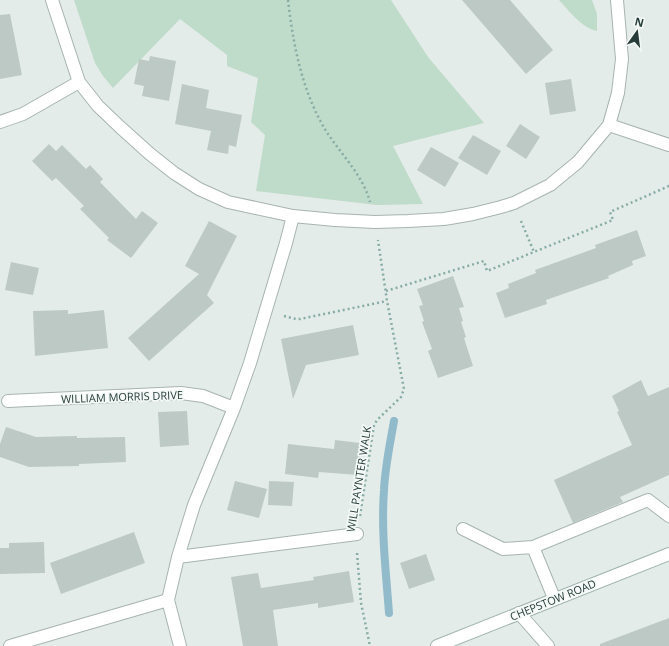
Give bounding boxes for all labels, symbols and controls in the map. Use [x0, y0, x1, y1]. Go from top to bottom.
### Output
north arrow [617, 12, 657, 52]
text: N [633, 13, 646, 30]
street label: WILLIAM MORRIS DRIVE [61, 387, 183, 406]
street label: WILL PAYNTER WALK [343, 425, 374, 533]
street label: CHEPSTOW ROAD [507, 575, 598, 624]

